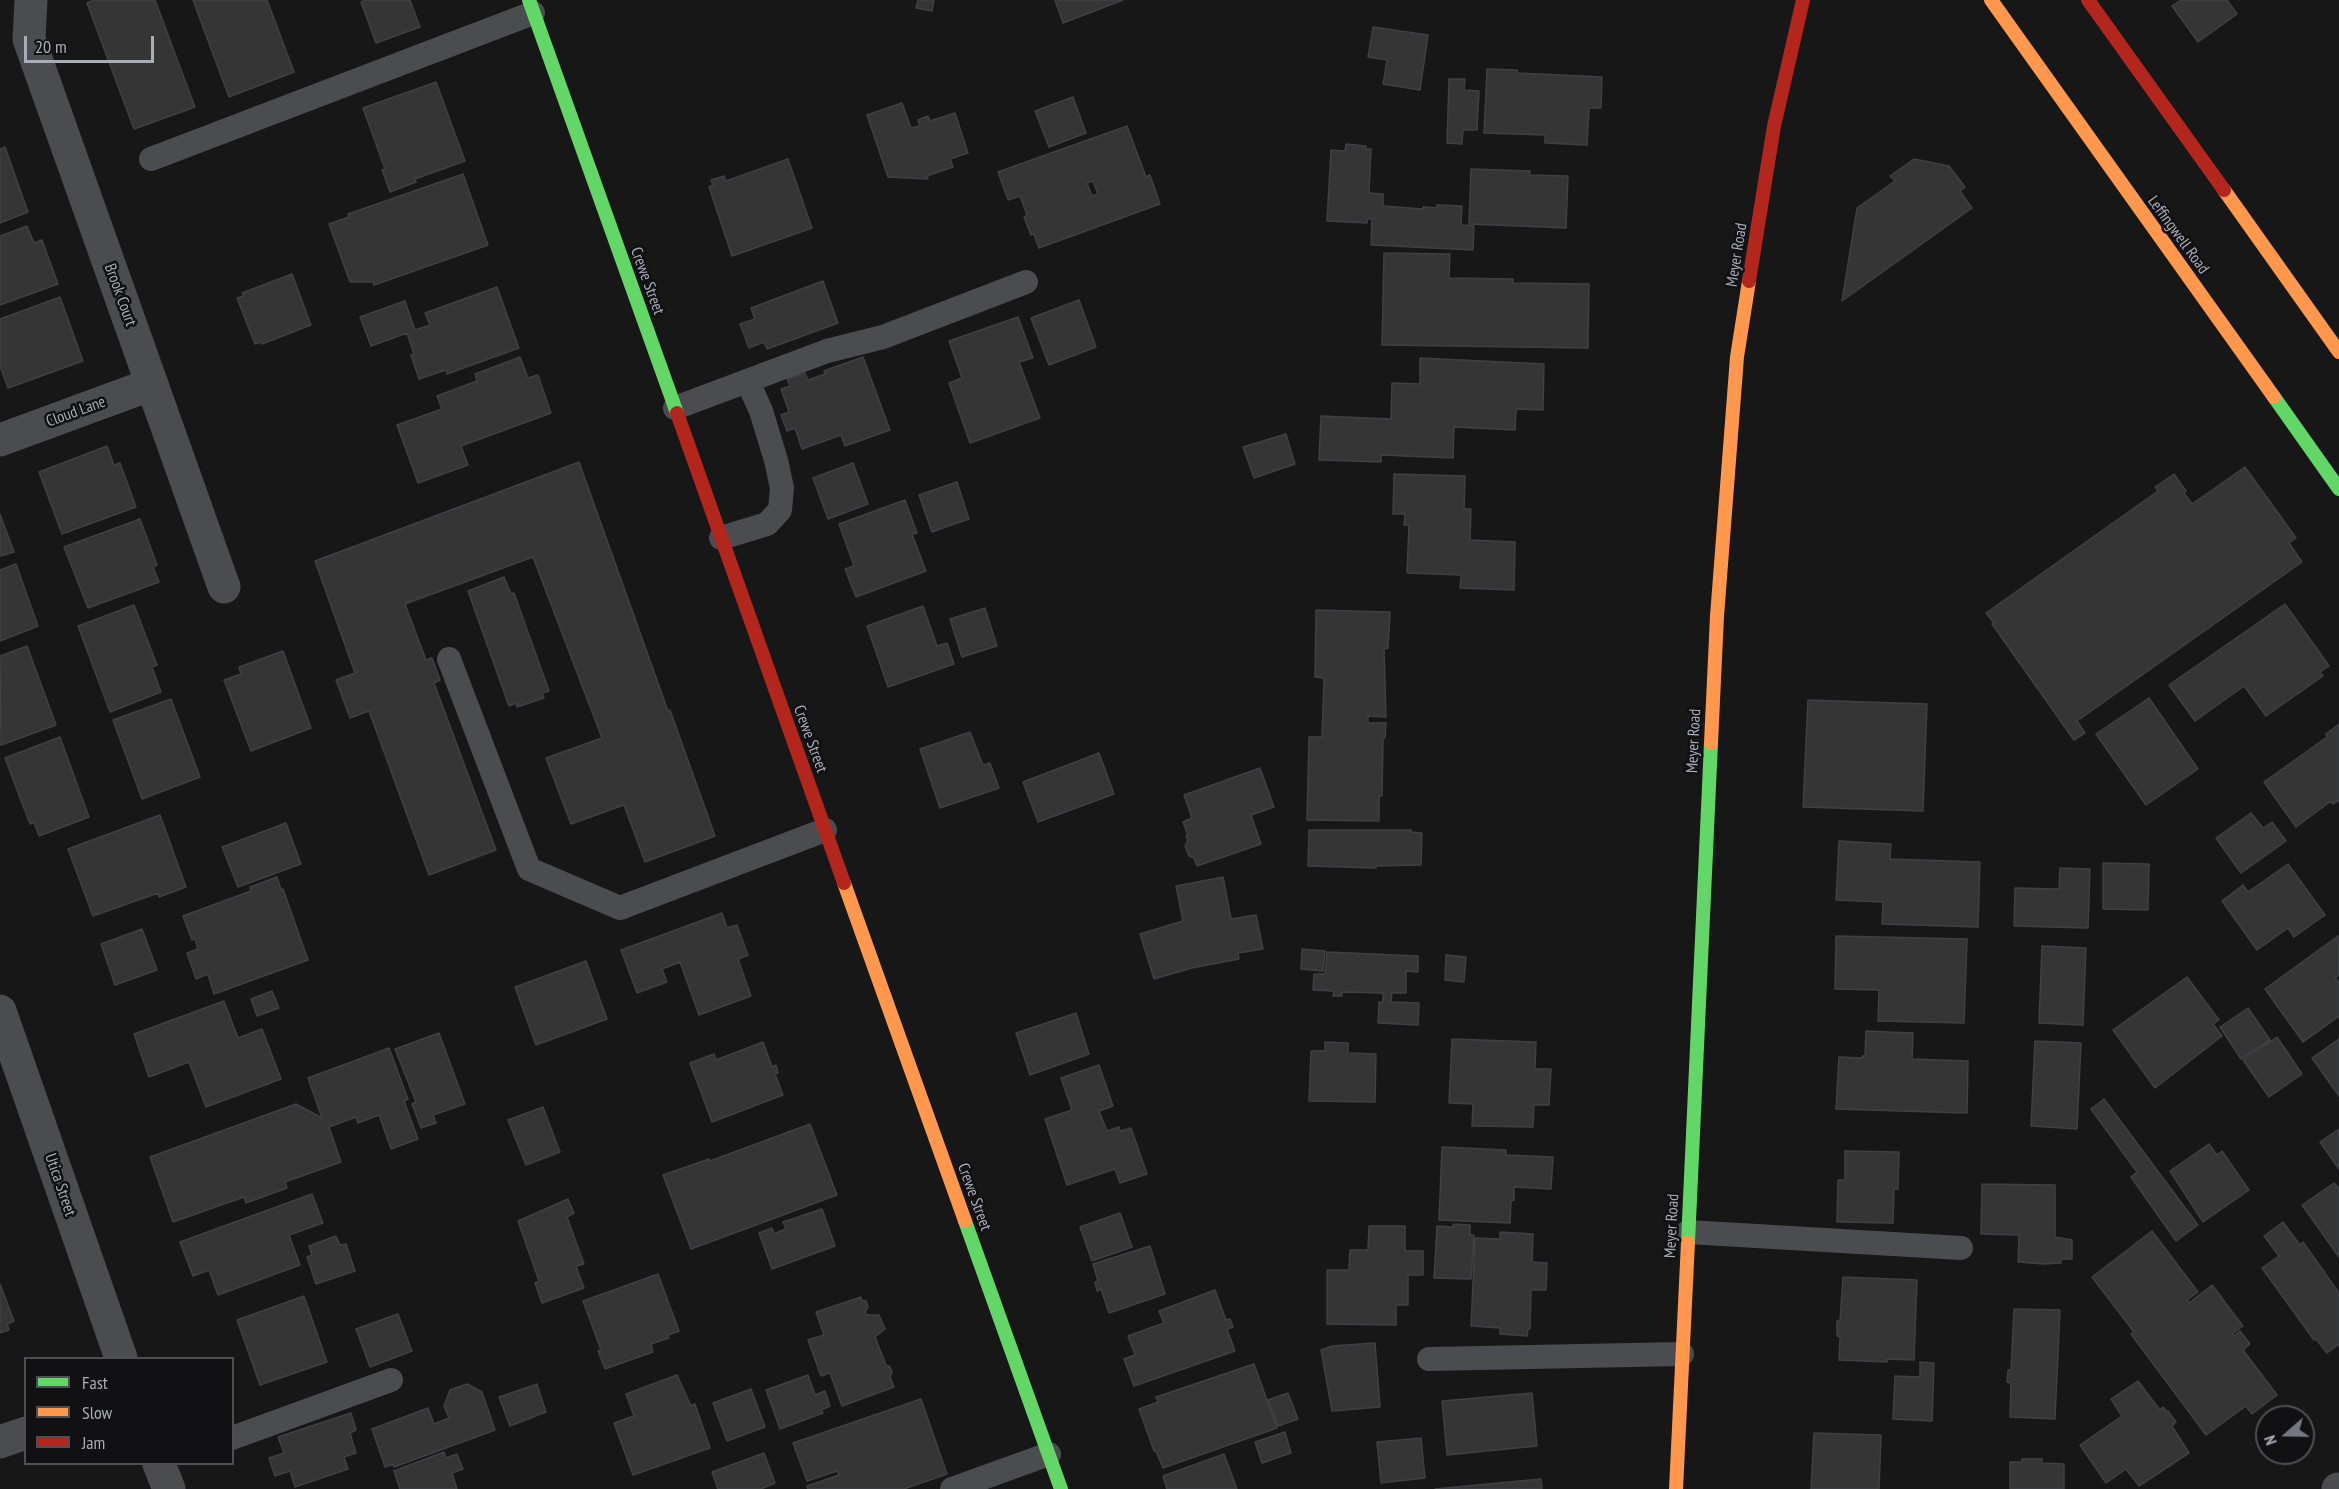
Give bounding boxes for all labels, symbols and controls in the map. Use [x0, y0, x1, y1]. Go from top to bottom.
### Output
scale bar [27, 24, 158, 62]
text: 20 m [35, 35, 67, 58]
street label: Leffingwell Road [2143, 192, 2213, 278]
street label: Meyer Road [1722, 222, 1752, 288]
street label: Crewe Street [626, 245, 668, 317]
street label: Brook Court [100, 261, 140, 329]
street label: Cloud Lane [44, 392, 108, 432]
street label: Crewe Street [789, 703, 831, 775]
street label: Meyer Road [1683, 708, 1705, 774]
street label: Utica Street [40, 1151, 80, 1219]
street label: Crewe Street [953, 1161, 995, 1233]
street label: Meyer Road [1661, 1193, 1683, 1259]
legend [24, 1357, 234, 1465]
text: Fast [82, 1371, 108, 1394]
text: Slow [82, 1401, 112, 1424]
north arrow [2255, 1405, 2315, 1465]
text: Jam [82, 1431, 105, 1454]
text: N [2259, 1433, 2281, 1448]

